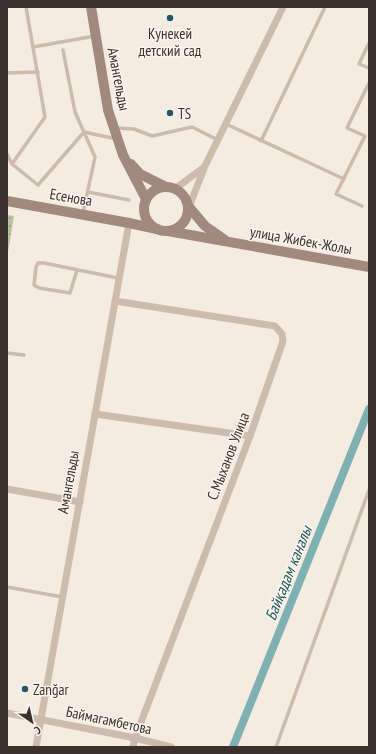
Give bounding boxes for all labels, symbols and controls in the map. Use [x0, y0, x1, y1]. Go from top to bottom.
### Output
marker: Кунекей детский сад [165, 13, 175, 23]
place label: Кунекей детский сад [139, 24, 202, 60]
street label: Амангельды [104, 46, 134, 112]
place label: TS [178, 104, 191, 123]
marker: TS [165, 108, 175, 118]
street label: Есенова [48, 184, 94, 210]
street label: улица Жибек-Жолы [249, 222, 353, 258]
street label: С.Мыханов Улица [203, 410, 253, 502]
street label: Амангельды [53, 449, 83, 515]
water label: Байқадам каналы [260, 522, 316, 623]
place label: Zanğar [33, 680, 69, 699]
marker: Zanğar [20, 684, 30, 694]
north arrow [12, 702, 52, 742]
street label: Баймагамбетова [64, 702, 154, 738]
text: С [32, 723, 44, 738]

